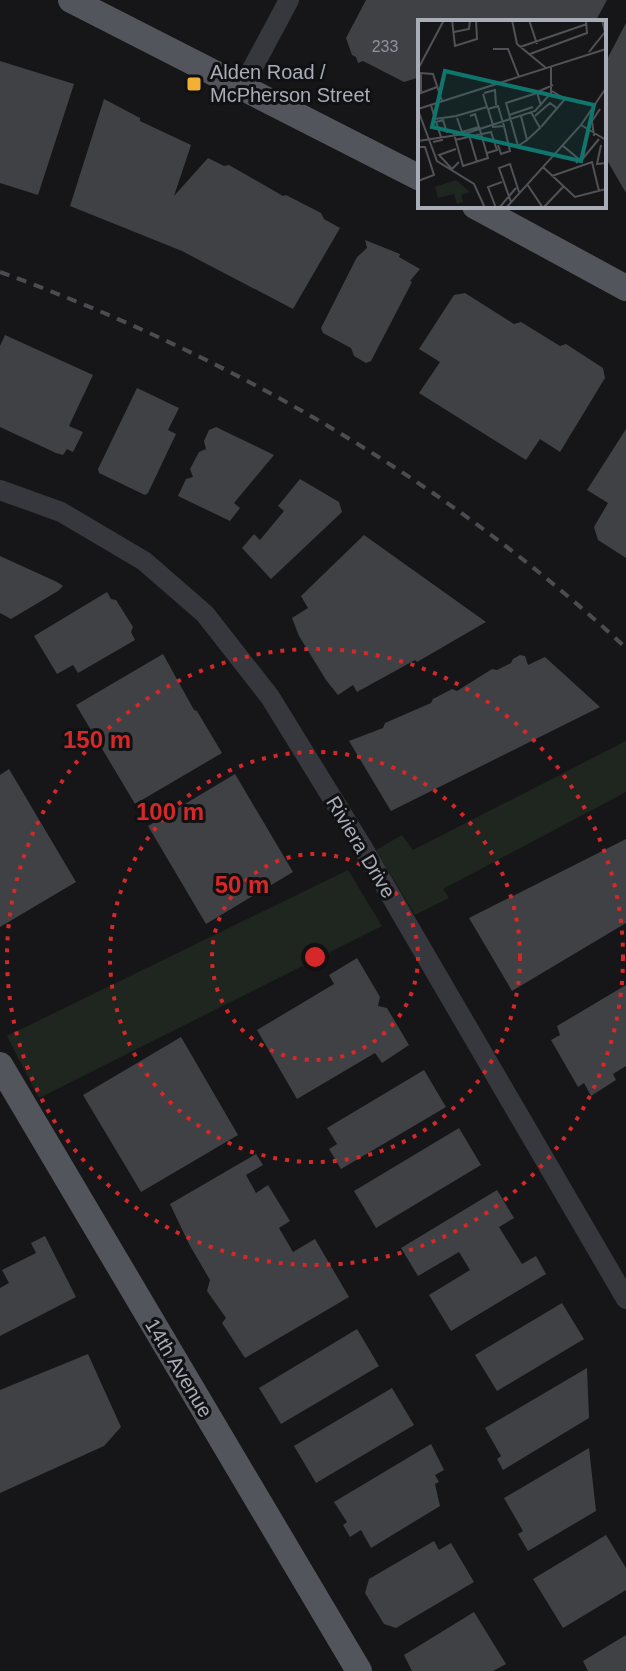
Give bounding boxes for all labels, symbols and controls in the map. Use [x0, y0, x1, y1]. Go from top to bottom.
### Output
inset map [418, 20, 606, 208]
house number: 233 [372, 38, 398, 55]
place label: Alden Road / McPherson Street [210, 61, 371, 106]
marker: Alden Road / McPherson Street [185, 75, 203, 93]
text: 150 m [63, 726, 131, 753]
street label: Riviera Drive [322, 792, 400, 902]
text: 100 m [136, 798, 204, 825]
text: 50 m [215, 871, 269, 898]
centre of rings [301, 943, 329, 971]
street label: 14th Avenue [141, 1315, 217, 1421]

